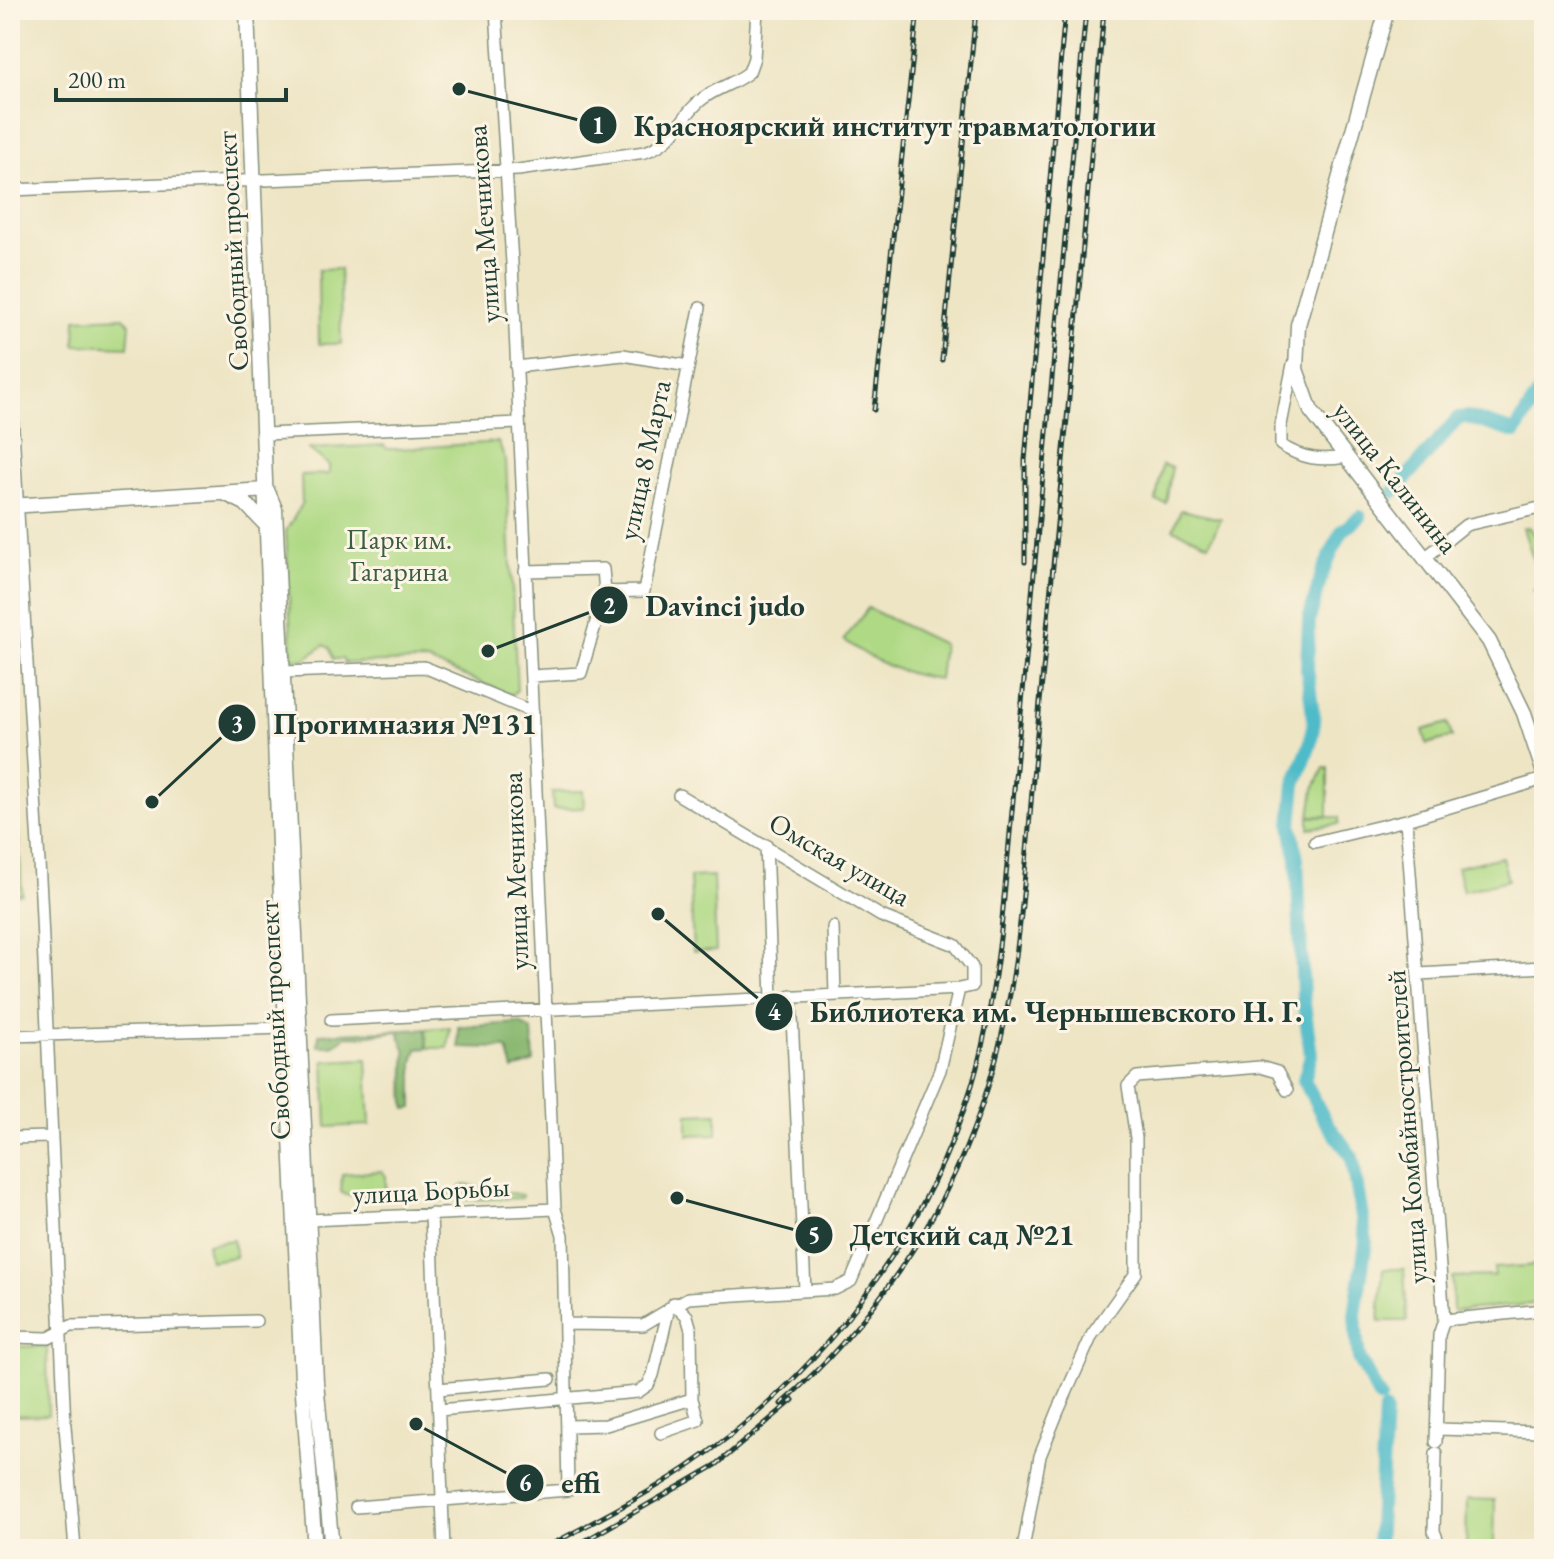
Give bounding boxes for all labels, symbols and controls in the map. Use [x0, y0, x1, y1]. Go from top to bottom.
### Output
scale bar [56, 52, 286, 102]
text: 200 m [68, 64, 126, 95]
callout: Красноярский институт травматологии [578, 98, 1172, 152]
text: Красноярский институт травматологии [634, 106, 1156, 145]
text: 1 [592, 110, 604, 141]
street label: улица Мечникова [458, 123, 508, 324]
street label: Свободный проспект [208, 130, 256, 372]
street label: улица 8 Марта [609, 376, 679, 543]
street label: улица Калинина [1325, 393, 1467, 561]
park label: Парк им. Гагарина [346, 521, 452, 589]
callout: Davinci judo [589, 578, 821, 632]
text: Davinci judo [645, 586, 805, 625]
text: 2 [603, 590, 616, 621]
callout: Прогимназия №131 [217, 696, 553, 750]
text: Прогимназия №131 [273, 704, 537, 743]
text: 3 [231, 708, 243, 739]
street label: улица Мечникова [494, 771, 536, 971]
street label: Омская улица [763, 804, 918, 914]
street label: Свободный проспект [250, 899, 298, 1141]
street label: улица Комбайностроителей [1377, 969, 1435, 1285]
callout: Библиотека им. Чернышевского Н. Г. [754, 985, 1319, 1039]
text: Библиотека им. Чернышевского Н. Г. [810, 992, 1302, 1031]
text: 4 [768, 996, 781, 1027]
street label: улица Борьбы [351, 1168, 511, 1212]
callout: Детский сад №21 [794, 1208, 1091, 1262]
text: Детский сад №21 [849, 1215, 1075, 1254]
text: 5 [808, 1219, 820, 1250]
callout: effi [505, 1456, 617, 1510]
text: effi [561, 1463, 601, 1502]
text: 6 [519, 1467, 532, 1498]

